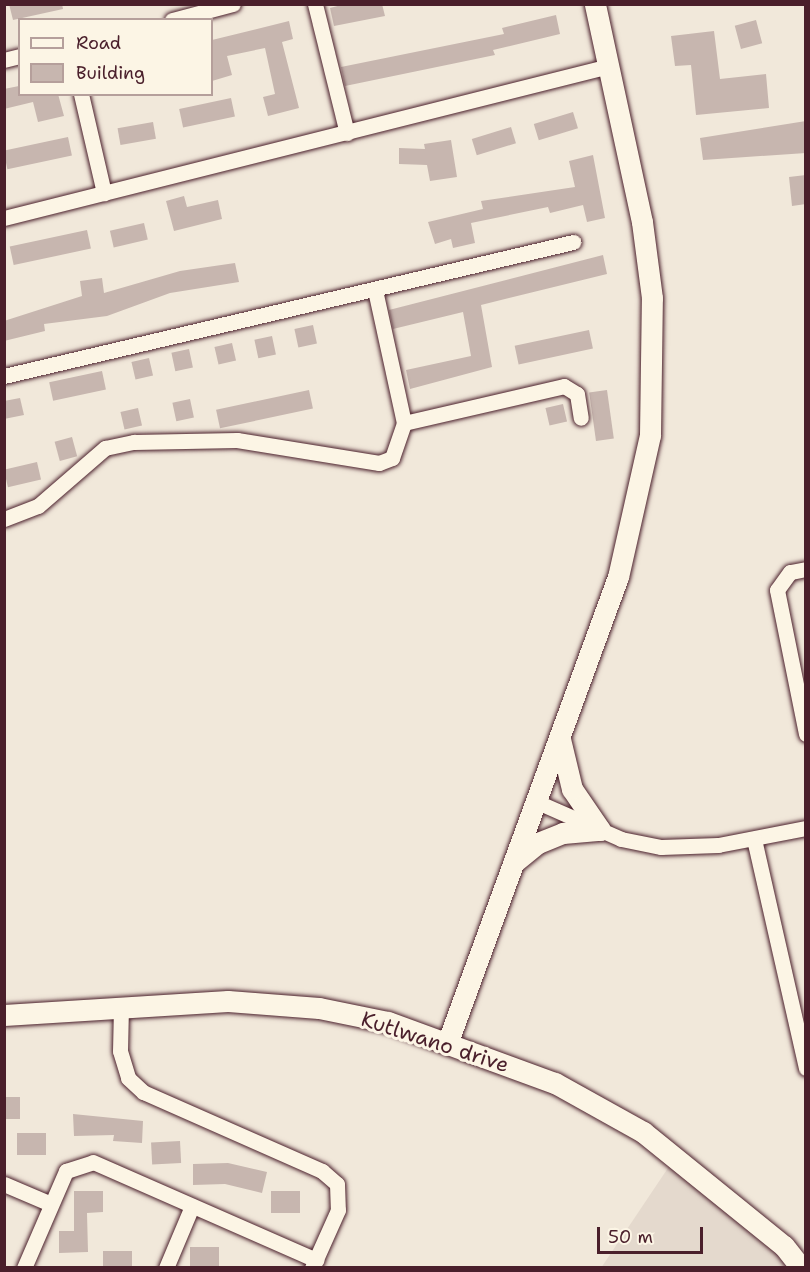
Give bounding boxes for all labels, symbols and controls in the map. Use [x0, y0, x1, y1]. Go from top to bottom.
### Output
legend [18, 18, 213, 96]
text: Road [76, 31, 121, 55]
text: Building [76, 61, 145, 85]
street label: Kutlwano drive [358, 1006, 512, 1078]
scale bar [600, 1215, 706, 1253]
text: 50 m [608, 1225, 653, 1249]

